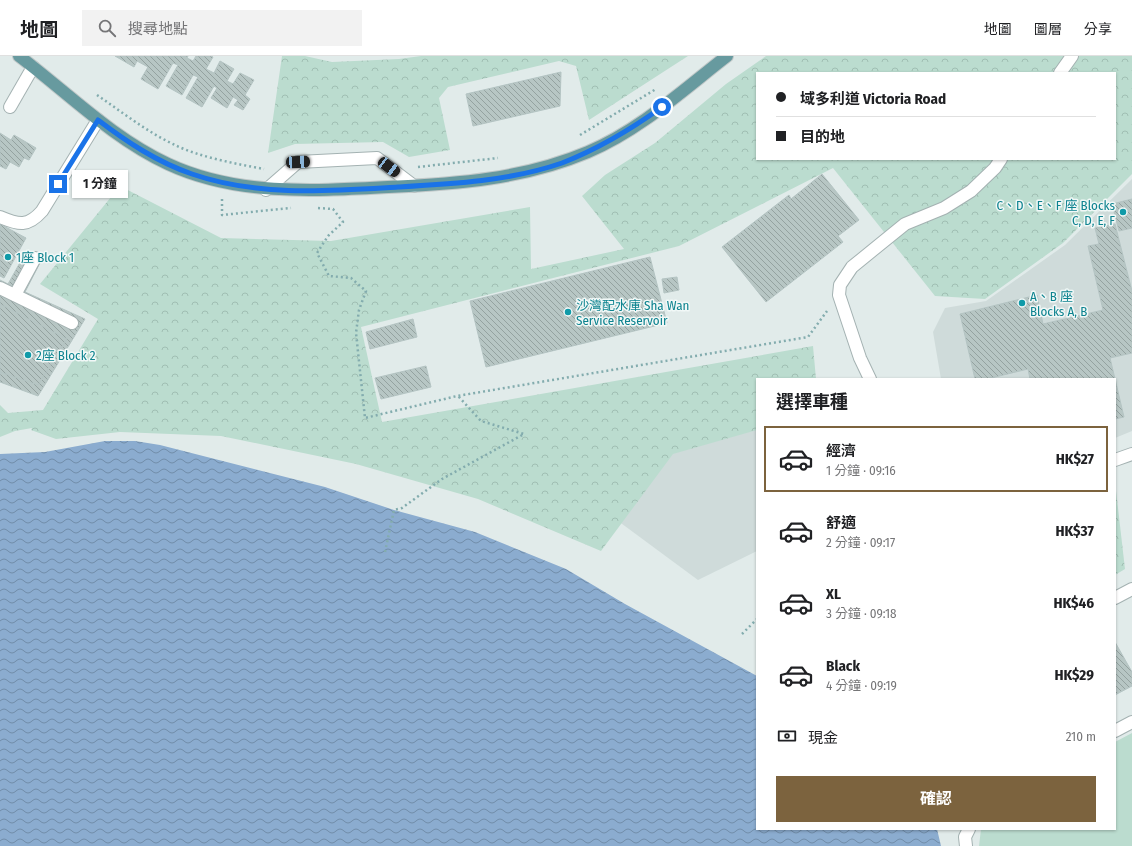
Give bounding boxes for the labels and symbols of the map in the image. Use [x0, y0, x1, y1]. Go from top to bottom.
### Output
route start [653, 98, 671, 116]
car [286, 155, 310, 169]
car [376, 155, 402, 179]
callout: 1 分鐘 [72, 170, 128, 198]
route end [49, 175, 67, 193]
place label: C、D、E、F 座 Blocks C, D, E, F [997, 198, 1115, 228]
marker: C、D、E、F 座 Blocks C, D, E, F [1118, 207, 1128, 217]
place label: 1座 Block 1 [16, 250, 74, 265]
marker: 1座 Block 1 [3, 252, 13, 262]
place label: A、B 座 Blocks A, B [1030, 289, 1087, 319]
place label: 沙灣配水庫 Sha Wan Service Reservoir [576, 298, 689, 328]
marker: A、B 座 Blocks A, B [1017, 298, 1027, 308]
marker: 沙灣配水庫 Sha Wan Service Reservoir [563, 307, 573, 317]
place label: 2座 Block 2 [36, 348, 96, 363]
marker: 2座 Block 2 [23, 350, 33, 360]

